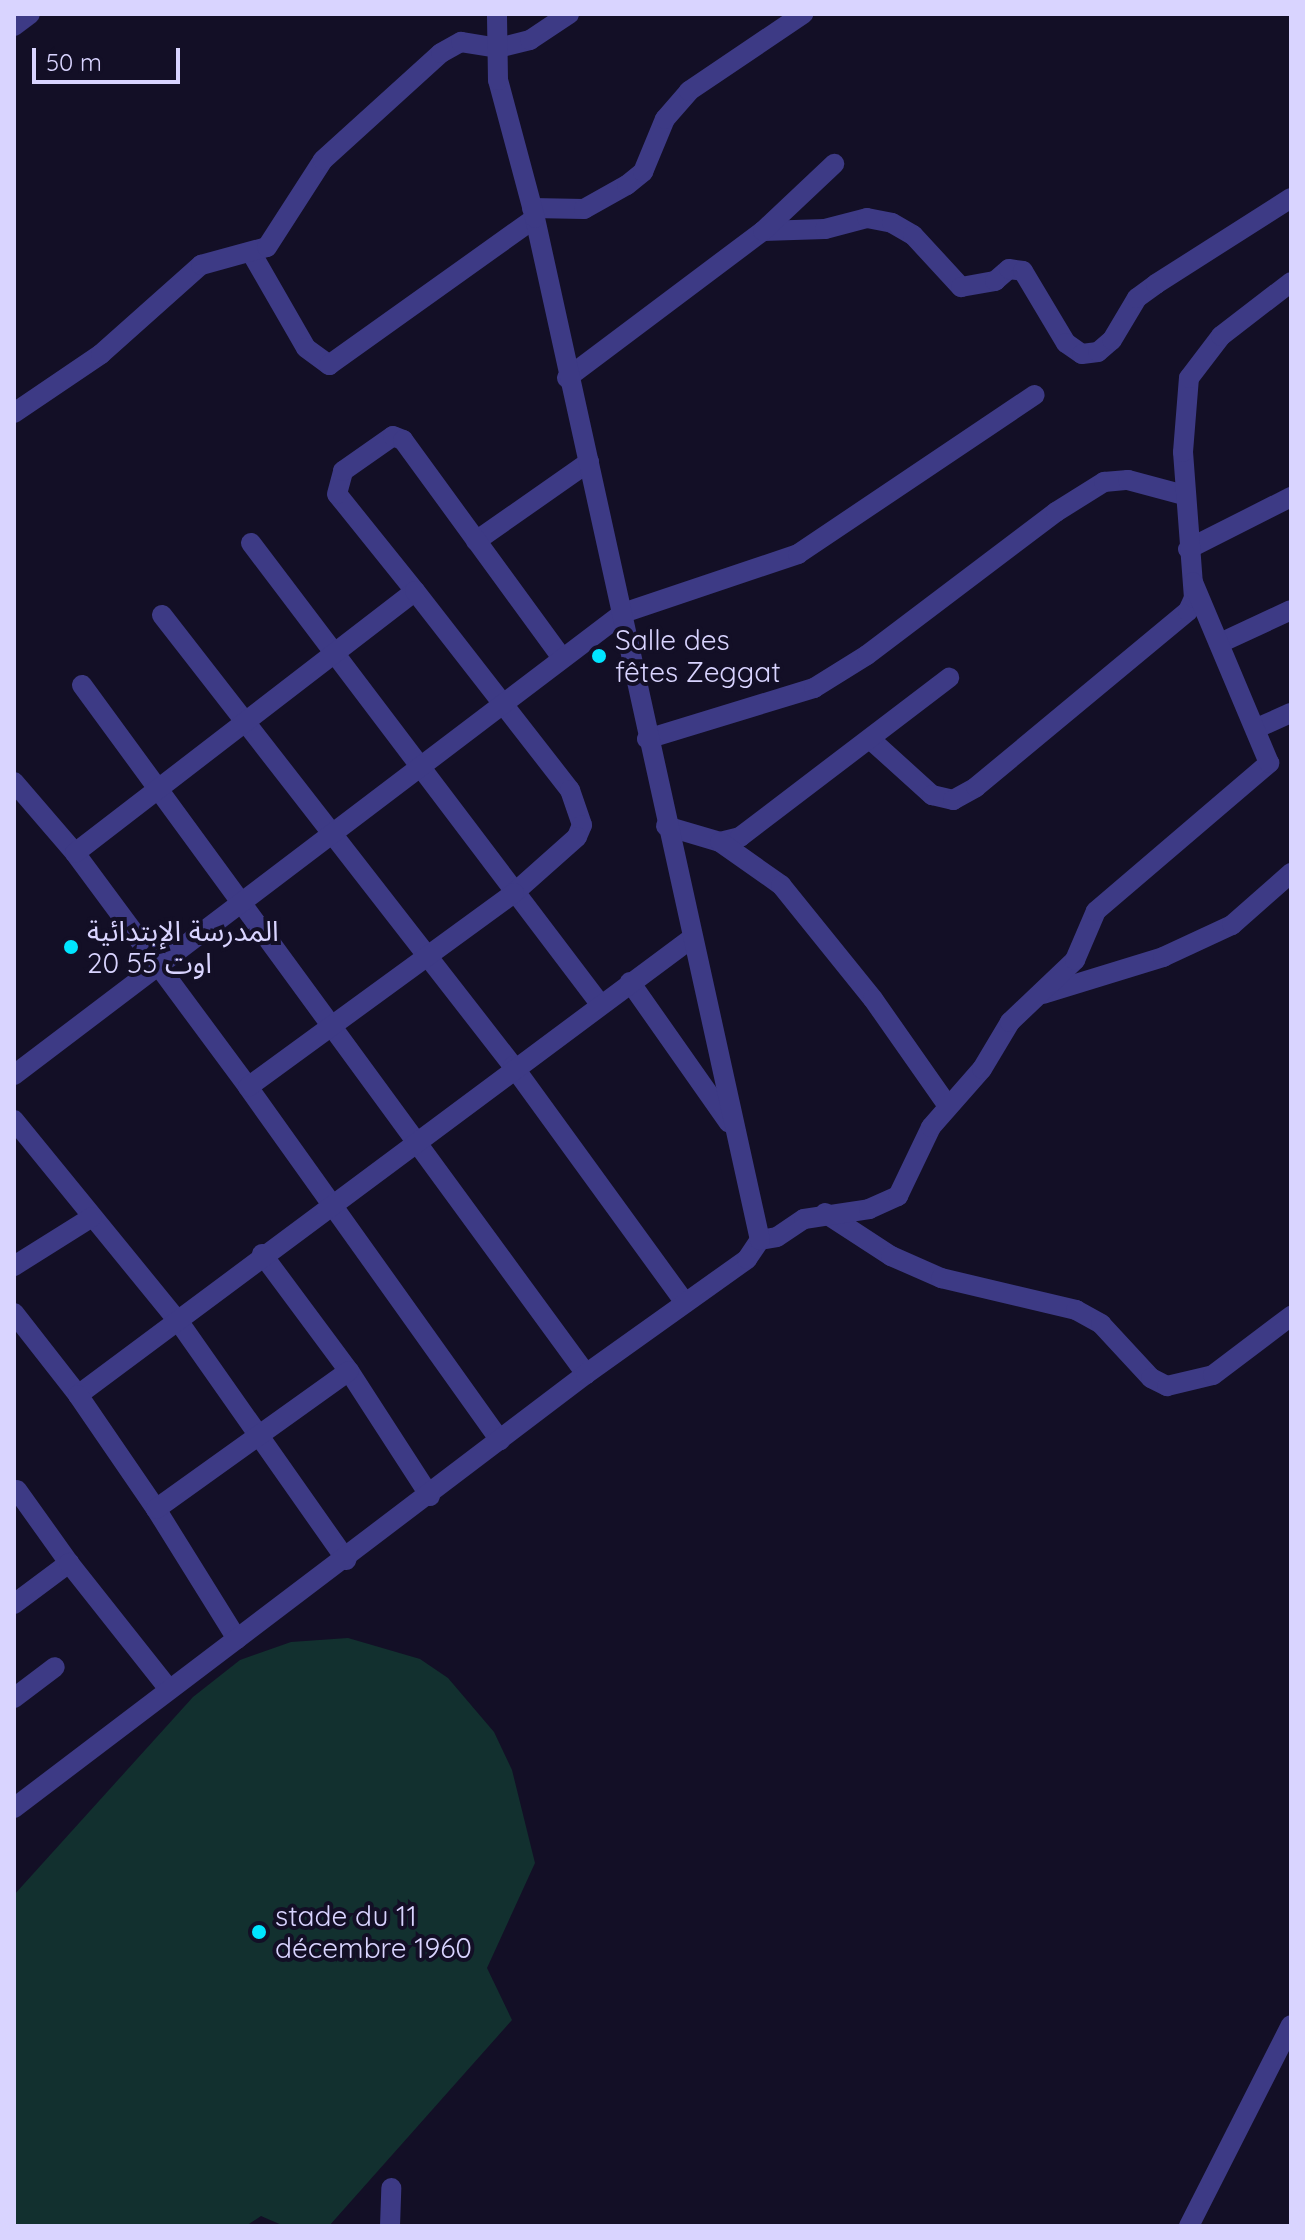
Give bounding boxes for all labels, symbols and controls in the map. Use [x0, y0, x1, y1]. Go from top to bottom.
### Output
scale bar [36, 32, 184, 82]
text: 50 m [46, 47, 102, 77]
place label: Salle des fêtes Zeggat [615, 623, 781, 689]
marker: Salle des fêtes Zeggat [590, 647, 608, 665]
place label: المدرسة الإبتدائية 20 اوت 55 [87, 914, 279, 980]
marker: المدرسة الإبتدائية 20 اوت 55 [62, 938, 80, 956]
place label: stade du 11 décembre 1960 [275, 1899, 472, 1965]
marker: stade du 11 décembre 1960 [250, 1923, 268, 1941]

